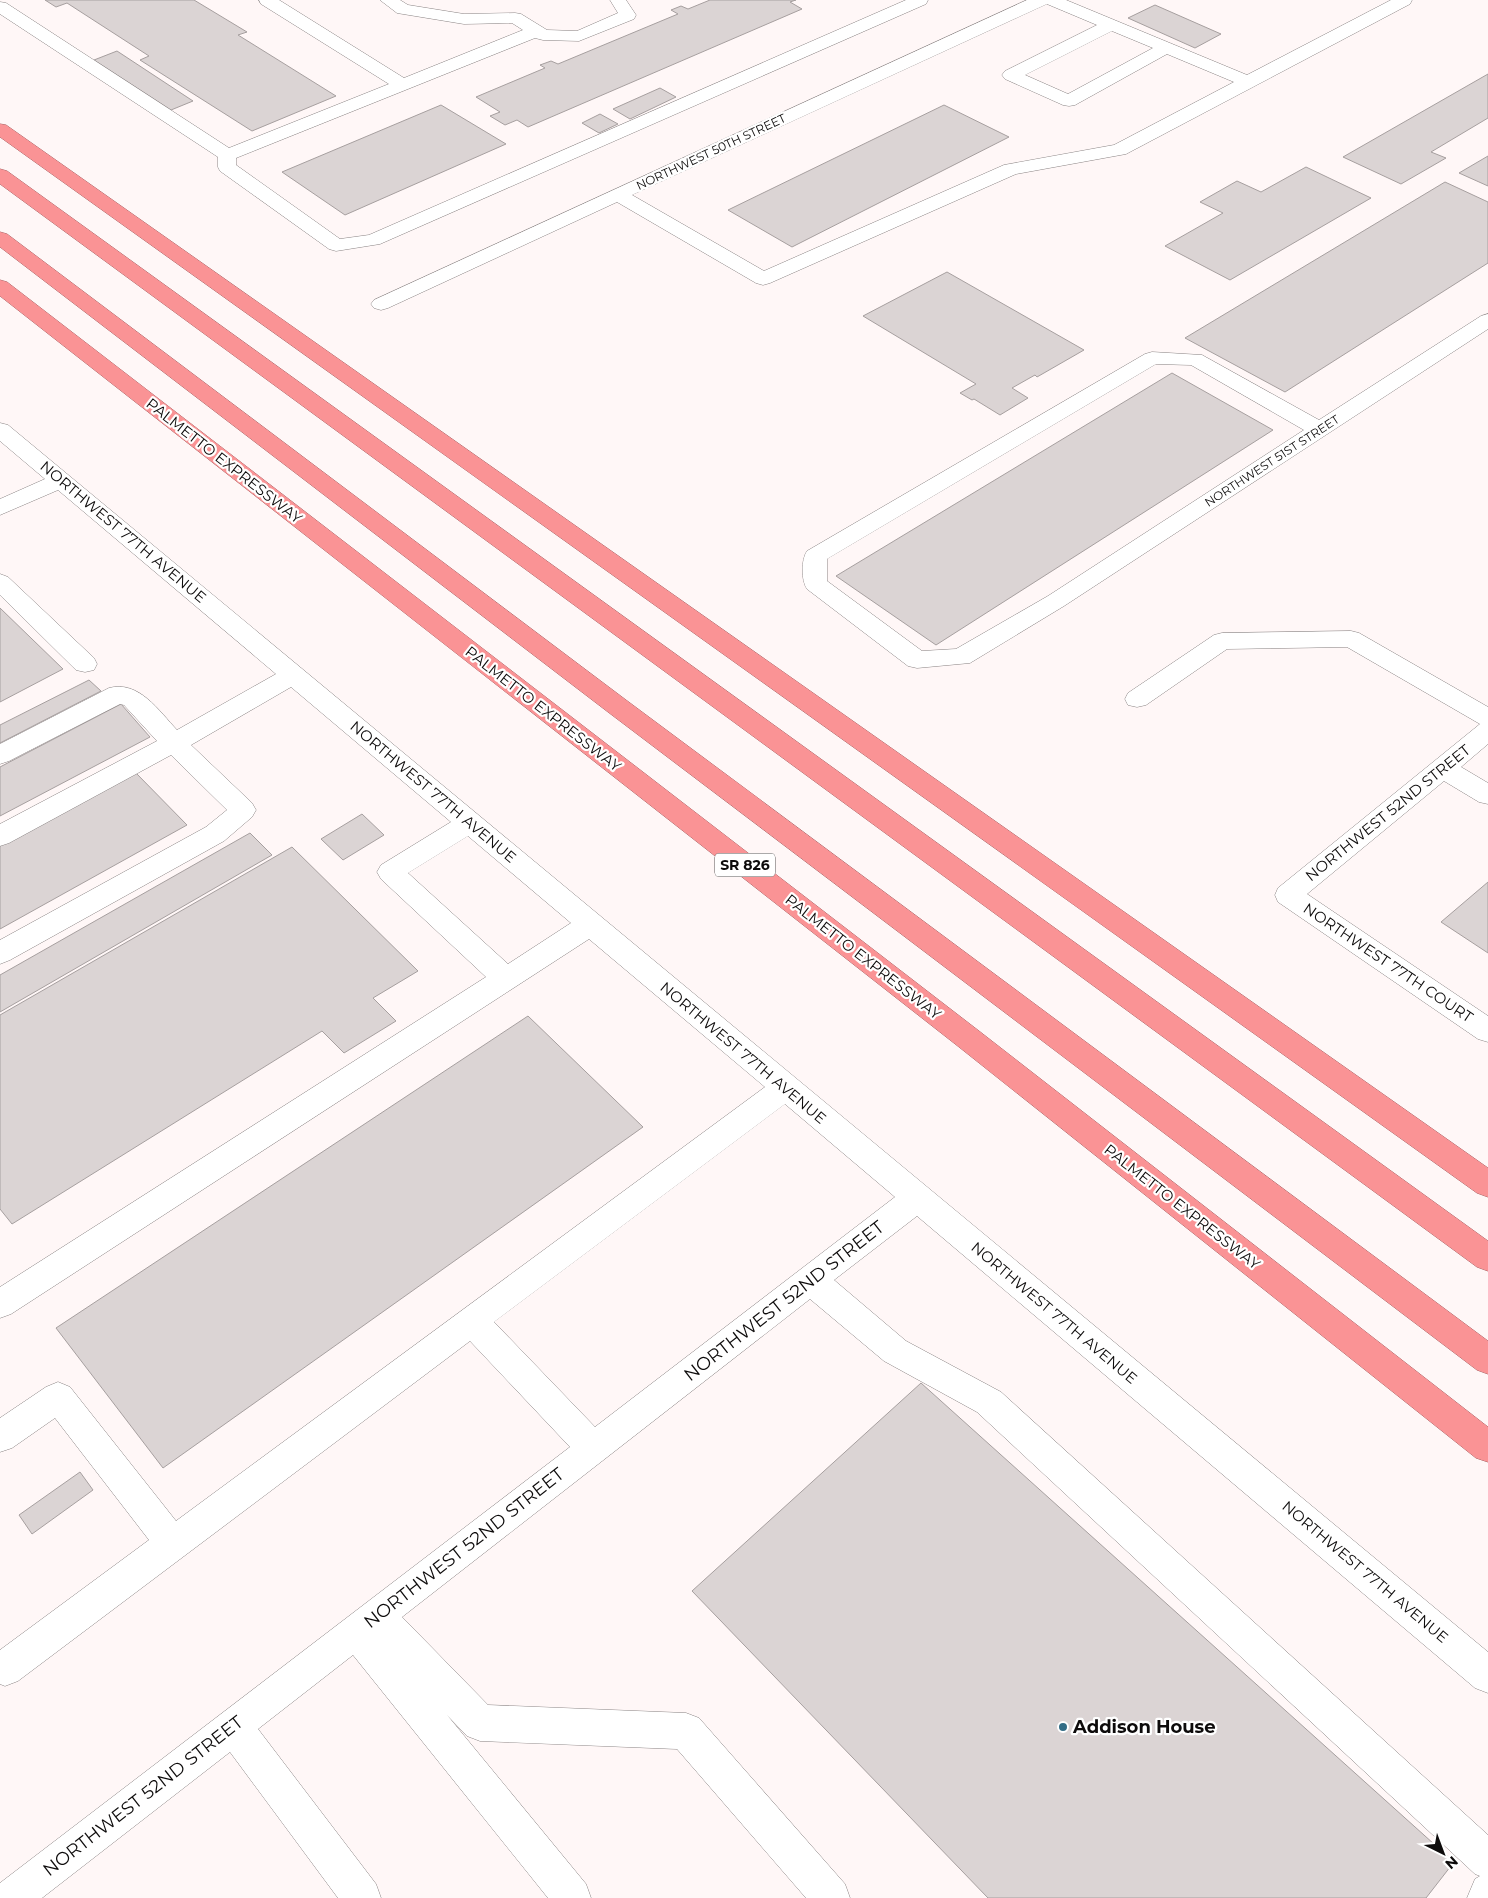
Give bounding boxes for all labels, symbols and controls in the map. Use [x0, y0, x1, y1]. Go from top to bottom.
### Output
street label: NORTHWEST 50TH STREET [634, 110, 788, 193]
street label: PALMETTO EXPRESSWAY [142, 394, 307, 528]
street label: NORTHWEST 51ST STREET [1202, 411, 1342, 510]
street label: NORTHWEST 77TH AVENUE [36, 456, 210, 607]
street label: PALMETTO EXPRESSWAY [461, 642, 626, 776]
street label: NORTHWEST 77TH AVENUE [346, 716, 520, 867]
street label: NORTHWEST 52ND STREET [1301, 740, 1474, 885]
road number: SR 826 [715, 854, 775, 876]
street label: PALMETTO EXPRESSWAY [781, 890, 946, 1024]
street label: NORTHWEST 77TH COURT [1300, 899, 1477, 1027]
street label: NORTHWEST 77TH AVENUE [656, 977, 830, 1128]
street label: PALMETTO EXPRESSWAY [1100, 1140, 1265, 1274]
street label: NORTHWEST 52ND STREET [679, 1216, 889, 1386]
street label: NORTHWEST 77TH AVENUE [967, 1237, 1141, 1388]
street label: NORTHWEST 52ND STREET [359, 1463, 569, 1633]
street label: NORTHWEST 77TH AVENUE [1278, 1496, 1452, 1647]
street label: NORTHWEST 52ND STREET [38, 1711, 248, 1881]
place label: Addison House [1072, 1716, 1216, 1738]
marker: Addison House [1057, 1721, 1069, 1733]
north arrow [1418, 1828, 1468, 1878]
text: N [1441, 1852, 1462, 1873]

